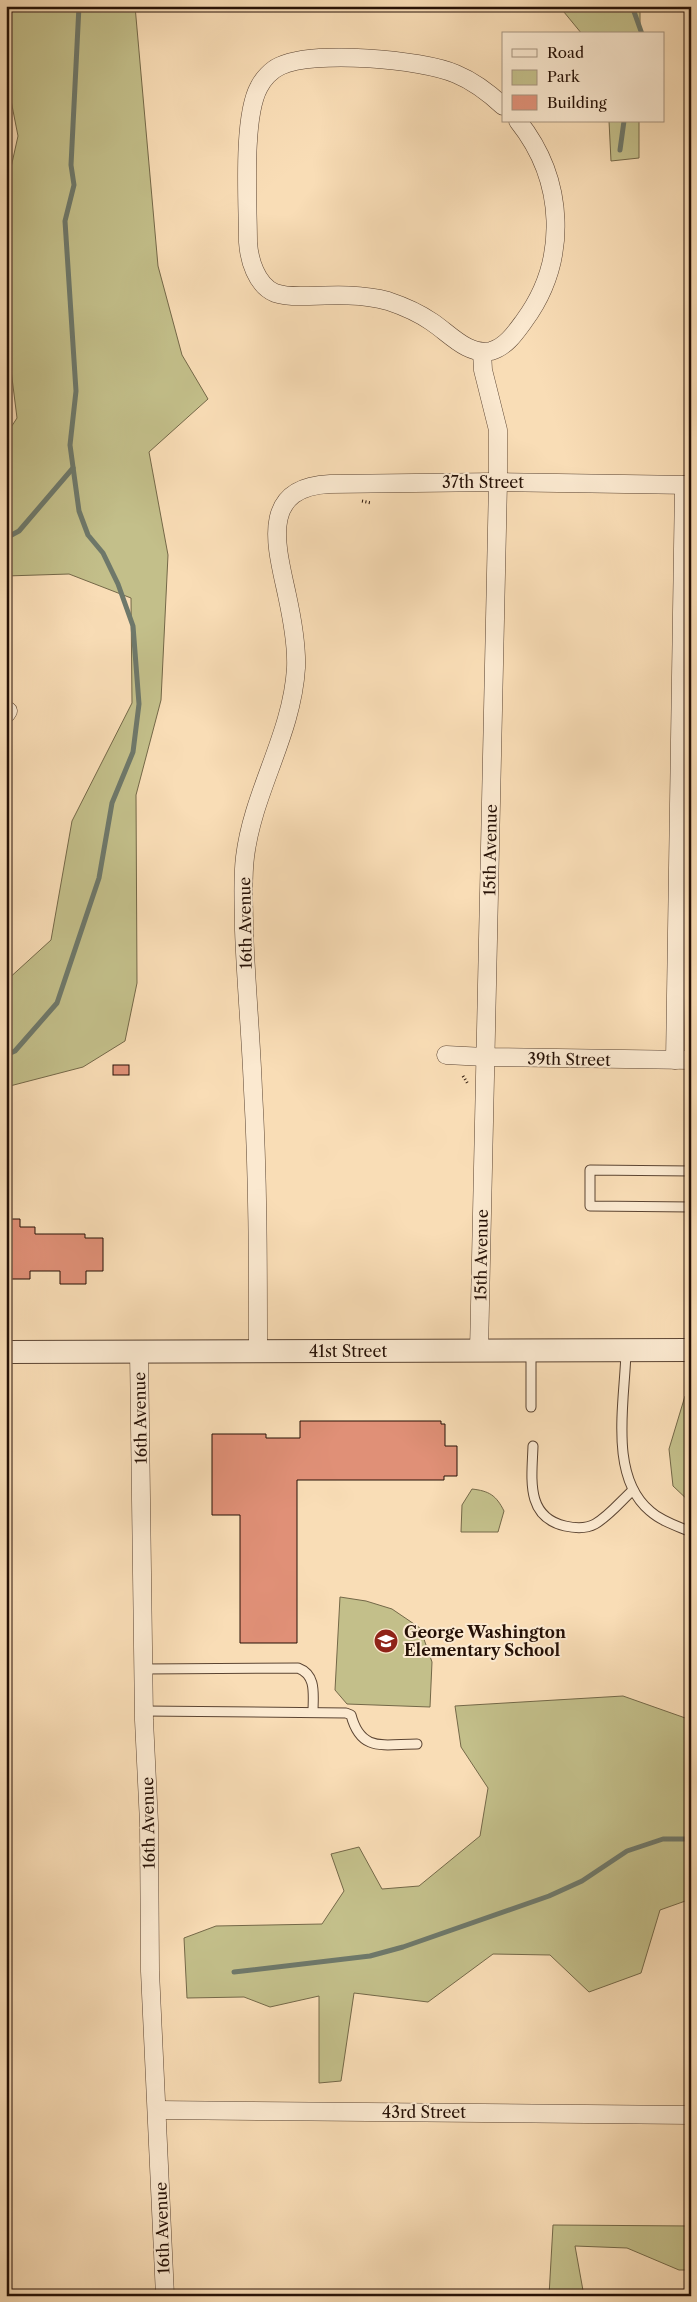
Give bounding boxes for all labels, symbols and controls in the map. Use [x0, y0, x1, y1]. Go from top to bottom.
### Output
legend [502, 32, 664, 122]
text: Road [547, 43, 584, 62]
text: Park [547, 67, 581, 86]
text: Building [547, 93, 607, 112]
street label: 37th Street [442, 472, 524, 492]
street label: 15th Avenue [479, 804, 501, 896]
street label: 16th Avenue [234, 877, 256, 969]
street label: 39th Street [527, 1048, 611, 1070]
street label: 15th Avenue [470, 1209, 492, 1301]
street label: 41st Street [309, 1341, 387, 1361]
street label: 16th Avenue [129, 1372, 151, 1464]
place label: George Washington Elementary School [404, 1622, 566, 1660]
school or university icon: George Washington Elementary School [373, 1628, 399, 1654]
street label: 16th Avenue [137, 1777, 159, 1869]
street label: 43rd Street [382, 2102, 466, 2122]
street label: 16th Avenue [150, 2182, 174, 2274]

